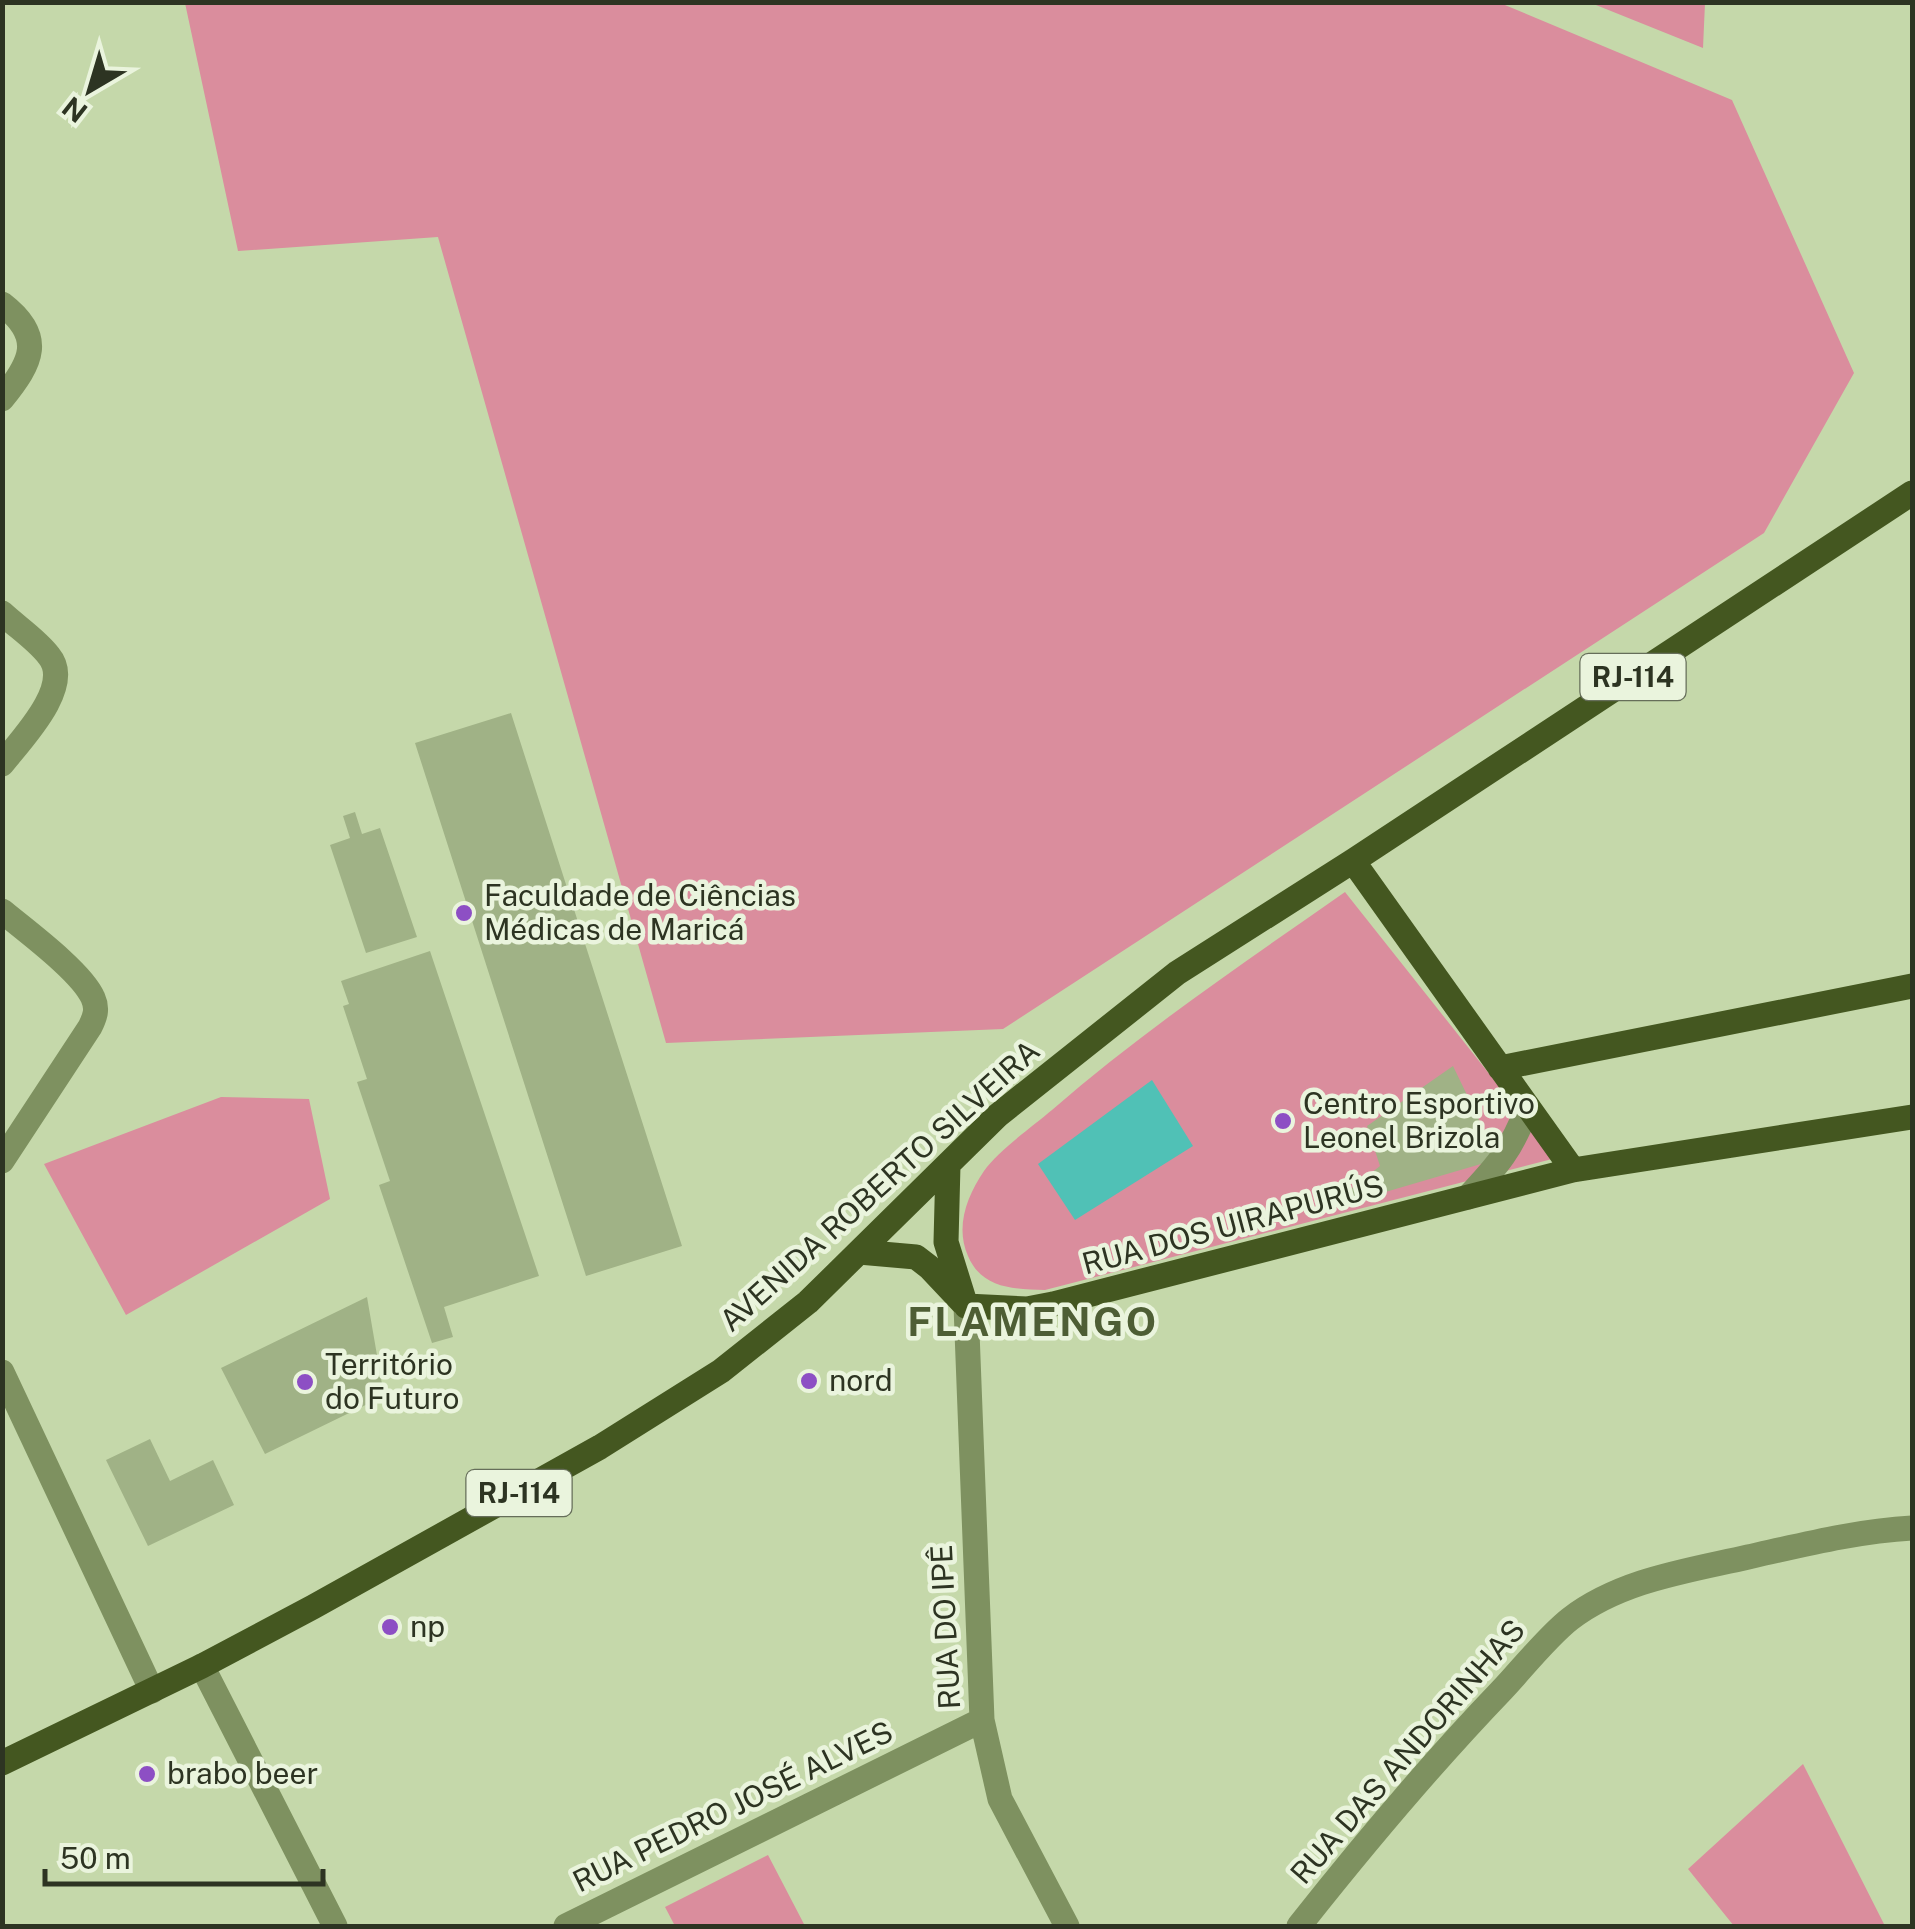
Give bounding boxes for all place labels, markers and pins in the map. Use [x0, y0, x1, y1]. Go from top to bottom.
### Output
place label: Faculdade de Ciências Médicas de Maricá [484, 877, 796, 947]
marker: Faculdade de Ciências Médicas de Maricá [453, 902, 475, 924]
place label: Centro Esportivo Leonel Brizola [1303, 1085, 1535, 1155]
marker: Centro Esportivo Leonel Brizola [1272, 1110, 1294, 1132]
place label: Território do Futuro [325, 1346, 459, 1416]
place label: nord [829, 1362, 893, 1398]
marker: nord [798, 1370, 820, 1392]
marker: Território do Futuro [294, 1371, 316, 1393]
place label: np [410, 1608, 445, 1644]
marker: np [379, 1616, 401, 1638]
place label: brabo beer [167, 1755, 318, 1791]
marker: brabo beer [136, 1763, 158, 1785]

